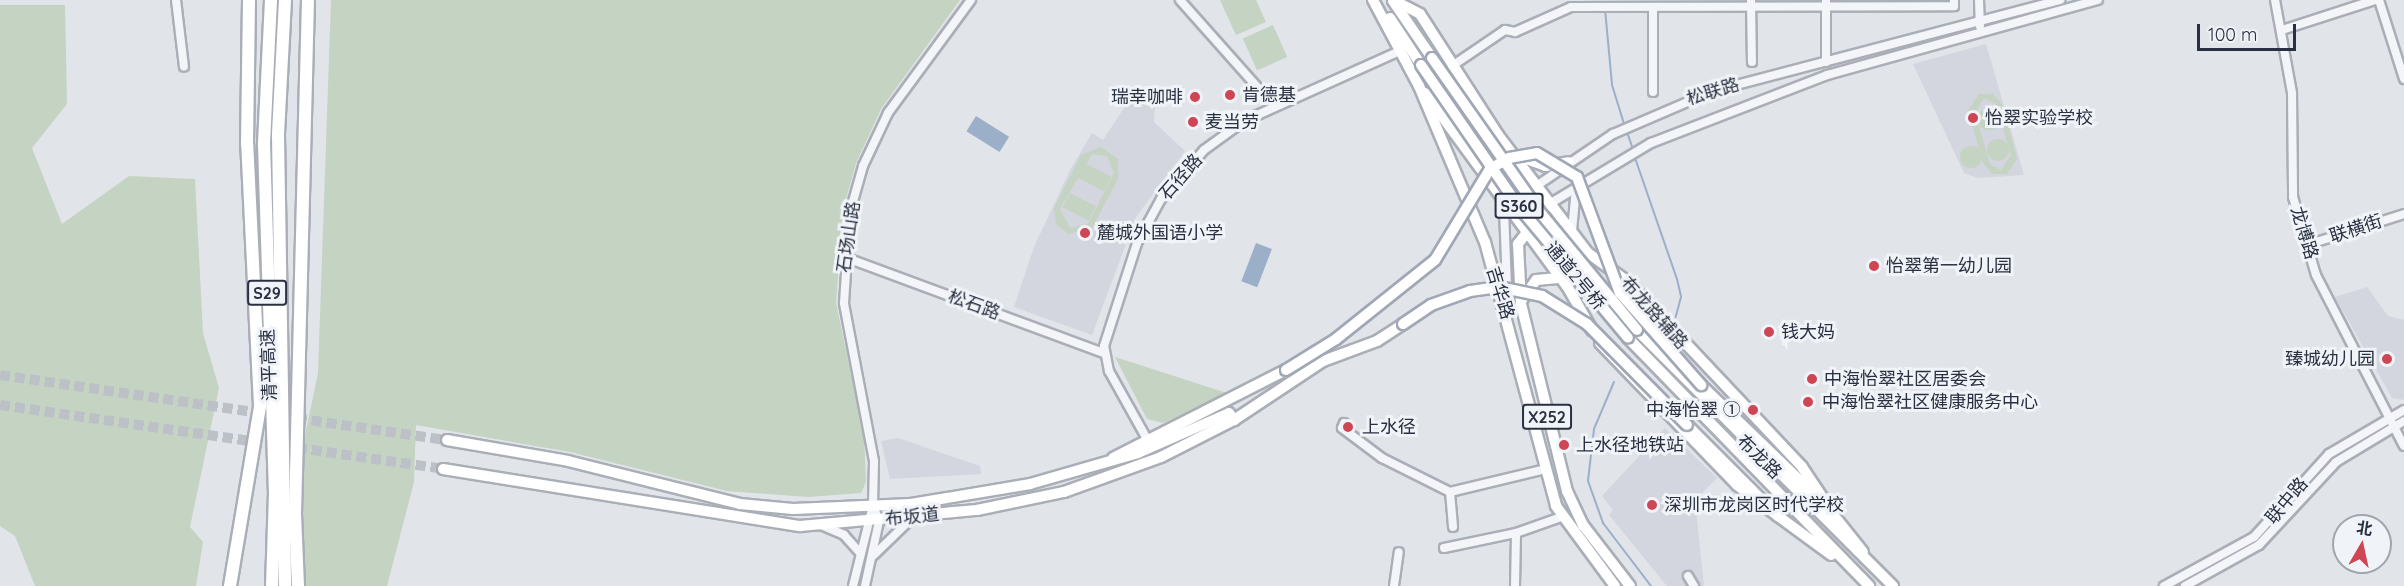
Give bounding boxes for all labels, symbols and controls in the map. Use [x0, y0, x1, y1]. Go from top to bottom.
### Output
scale bar [2200, 12, 2299, 50]
text: 100 m [2208, 23, 2257, 46]
street label: 松联路 [1684, 74, 1742, 110]
place label: 肯德基 [1242, 84, 1296, 106]
place label: 瑞幸咖啡 [1111, 86, 1183, 108]
marker: 肯德基 [1223, 88, 1237, 102]
marker: 瑞幸咖啡 [1188, 90, 1202, 104]
place label: 怡翠实验学校 [1985, 107, 2093, 129]
place label: 麦当劳 [1205, 111, 1259, 133]
marker: 怡翠实验学校 [1966, 111, 1980, 125]
marker: 麦当劳 [1186, 115, 1200, 129]
street label: 石径路 [1155, 150, 1207, 204]
road number: S360 [1494, 193, 1544, 219]
street label: 石场山路 [833, 200, 865, 274]
street label: 龙博路 [2286, 204, 2322, 262]
street label: 联横街 [2327, 210, 2385, 248]
place label: 麓城外国语小学 [1097, 222, 1223, 244]
marker: 麓城外国语小学 [1078, 226, 1092, 240]
street label: 通道2号桥 [1540, 238, 1610, 314]
place label: 怡翠第一幼儿园 [1886, 255, 2012, 277]
marker: 怡翠第一幼儿园 [1867, 259, 1881, 273]
street label: 吉华路 [1482, 264, 1518, 322]
street label: 布龙路辅路 [1616, 272, 1692, 354]
road number: S29 [246, 280, 288, 306]
street label: 松石路 [945, 286, 1003, 324]
place label: 钱大妈 [1781, 321, 1835, 343]
marker: 钱大妈 [1762, 325, 1776, 339]
street label: 清平高速 [257, 329, 281, 401]
place label: 臻城幼儿园 [2285, 348, 2375, 370]
marker: 臻城幼儿园 [2380, 352, 2394, 366]
place label: 中海怡翠社区居委会 [1824, 368, 1986, 390]
marker: 中海怡翠社区居委会 [1805, 372, 1819, 386]
place label: 中海怡翠社区健康服务中心 [1822, 391, 2038, 413]
marker: 中海怡翠社区健康服务中心 [1799, 393, 1817, 411]
place label: 中海怡翠 ① [1646, 399, 1741, 421]
marker: 中海怡翠 ① [1746, 403, 1760, 417]
road number: X252 [1522, 404, 1572, 430]
place label: 上水径 [1362, 416, 1416, 438]
marker: 上水径 [1339, 418, 1357, 436]
street label: 布龙路 [1732, 430, 1786, 484]
place label: 上水径地铁站 [1576, 434, 1684, 456]
marker: 上水径地铁站 [1557, 438, 1571, 452]
street label: 联中路 [2261, 473, 2313, 529]
place label: 深圳市龙岗区时代学校 [1664, 494, 1844, 516]
marker: 深圳市龙岗区时代学校 [1645, 498, 1659, 512]
street label: 布坂道 [884, 503, 940, 531]
north arrow [2332, 514, 2392, 574]
text: 北 [2355, 517, 2374, 539]

